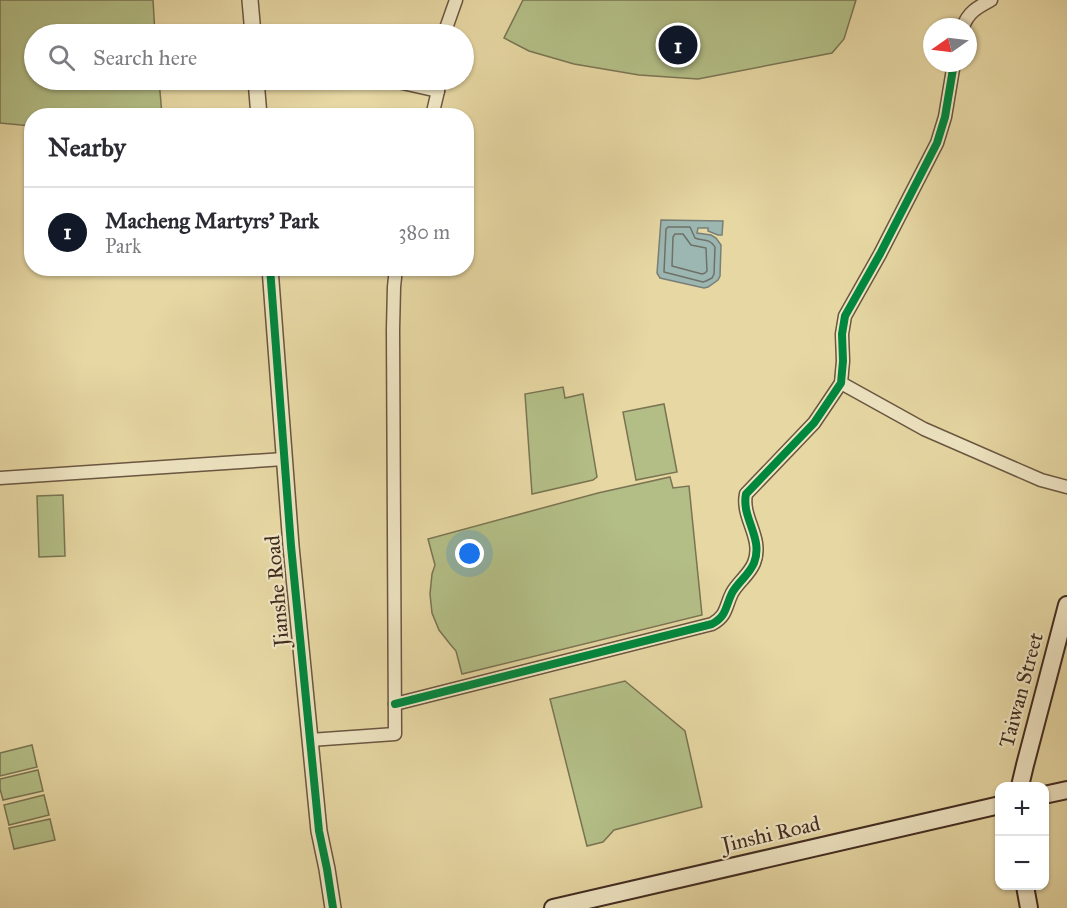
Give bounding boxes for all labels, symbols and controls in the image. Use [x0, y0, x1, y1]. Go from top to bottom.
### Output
north arrow [923, 18, 977, 72]
pin: 1 [658, 22, 698, 68]
search box [24, 24, 474, 90]
icon: search [45, 41, 78, 74]
text: Search here [93, 44, 197, 71]
text: Nearby [48, 131, 126, 163]
text: Macheng Martyrs' Park [105, 207, 319, 234]
text: 1 [64, 220, 71, 244]
text: 380 m [399, 220, 450, 244]
text: Park [105, 234, 141, 258]
street label: Jianshe Road [259, 534, 295, 650]
your location [455, 539, 484, 568]
street label: Taiwan Street [993, 629, 1049, 750]
map controls [995, 782, 1049, 890]
button: + [995, 782, 1049, 836]
street label: Jinshi Road [717, 810, 823, 858]
button: − [995, 836, 1049, 890]

